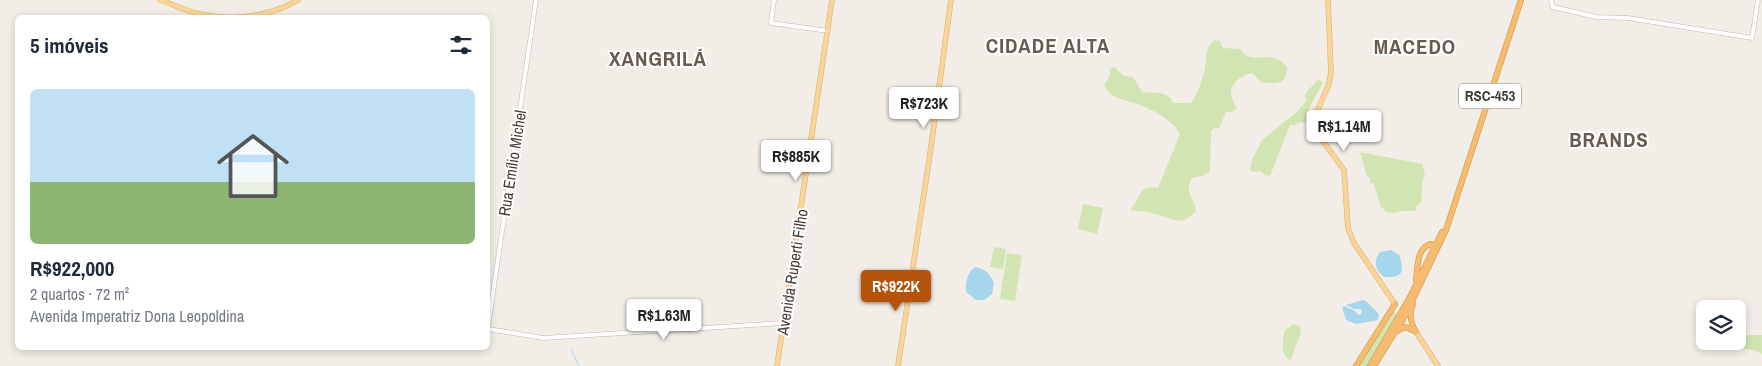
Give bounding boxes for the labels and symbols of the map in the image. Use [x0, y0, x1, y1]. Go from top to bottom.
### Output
district label: CIDADE ALTA [986, 31, 1110, 60]
district label: MACEDO [1374, 32, 1456, 61]
district label: XANGRILÁ [609, 44, 707, 73]
road number: RSC-453 [1459, 84, 1521, 108]
pin: R$723K [883, 86, 965, 129]
street label: Rua Emílio Michel [493, 108, 531, 218]
pin: R$1.14M [1298, 110, 1390, 152]
district label: BRANDS [1569, 125, 1649, 154]
pin: R$885K [755, 140, 837, 182]
street label: Avenida Ruperti Filho [771, 207, 813, 338]
pin: R$922K [855, 270, 937, 312]
pin: R$1.63M [618, 298, 710, 341]

